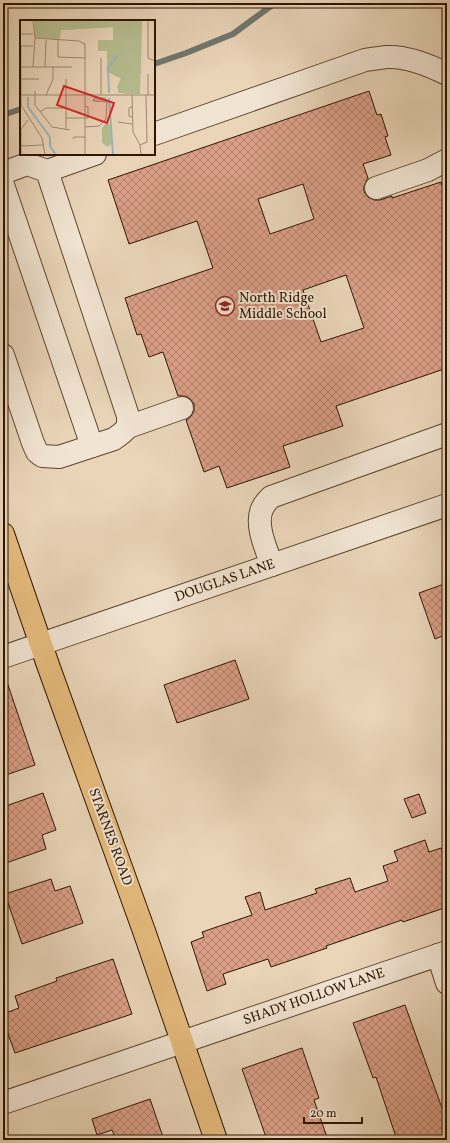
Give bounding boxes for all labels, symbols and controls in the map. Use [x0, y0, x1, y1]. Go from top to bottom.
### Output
inset map [20, 20, 155, 155]
place label: North Ridge Middle School [239, 289, 327, 324]
school or university icon: North Ridge Middle School [214, 295, 236, 317]
street label: DOUGLAS LANE [172, 555, 278, 607]
street label: STARNES ROAD [84, 785, 136, 889]
street label: SHADY HOLLOW LANE [241, 964, 387, 1030]
scale bar [304, 1099, 362, 1125]
text: 20 m [310, 1106, 337, 1122]

